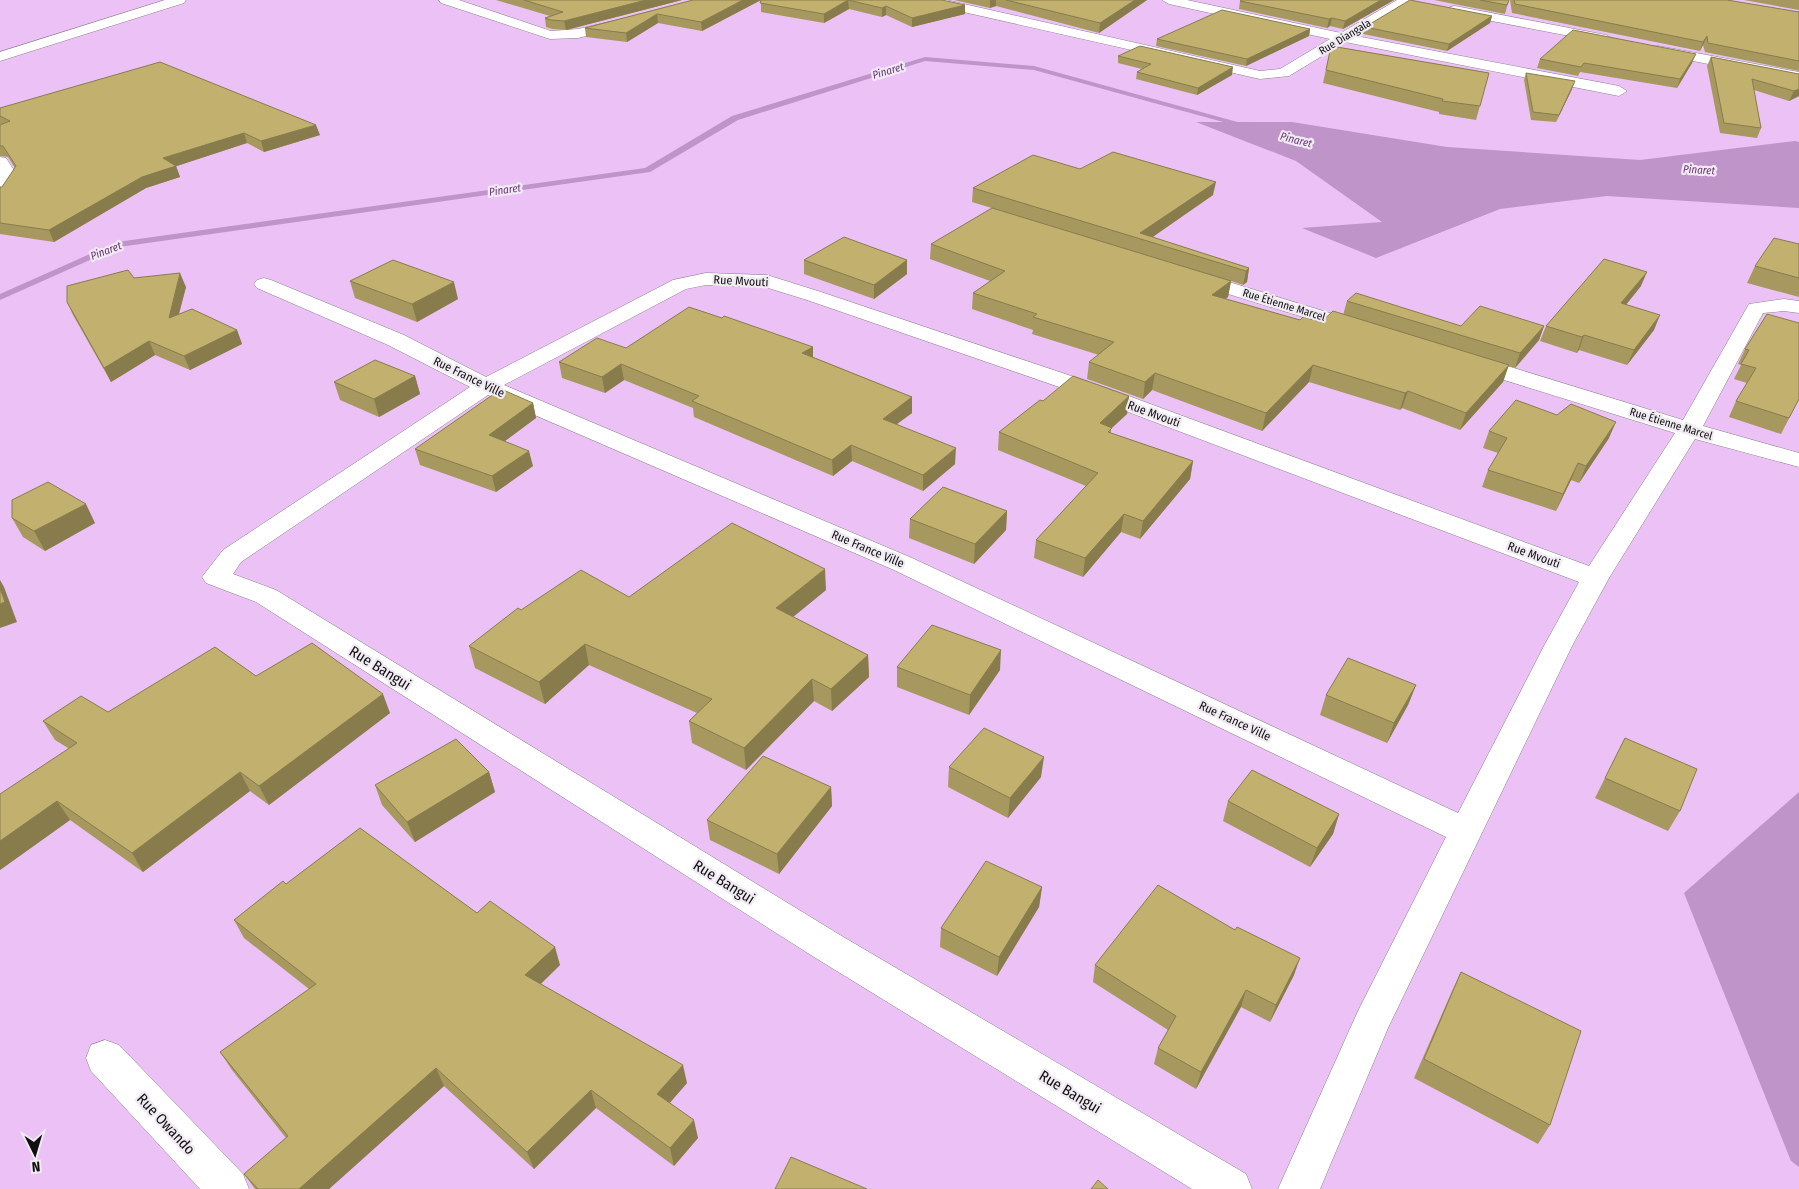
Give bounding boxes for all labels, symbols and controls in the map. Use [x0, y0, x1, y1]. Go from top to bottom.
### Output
street label: Rue Diangala [1317, 16, 1373, 58]
water label: Pinaret [871, 60, 906, 82]
water label: Pinaret [1279, 130, 1314, 151]
water label: Pinaret [1683, 163, 1716, 177]
water label: Pinaret [488, 181, 522, 199]
water label: Pinaret [89, 239, 124, 263]
street label: Rue Mvouti [713, 273, 769, 289]
street label: Rue Étienne Marcel [1241, 285, 1327, 324]
street label: Rue France Ville [431, 354, 507, 400]
street label: Rue Mvouti [1126, 398, 1182, 430]
street label: Rue Étienne Marcel [1628, 404, 1714, 443]
street label: Rue France Ville [830, 527, 906, 571]
street label: Rue Mvouti [1506, 539, 1562, 571]
street label: Rue Bangui [346, 642, 414, 694]
street label: Rue France Ville [1197, 698, 1273, 744]
street label: Rue Bangui [690, 856, 758, 908]
street label: Rue Bangui [1036, 1067, 1104, 1117]
street label: Rue Owando [133, 1090, 199, 1158]
north arrow [10, 1129, 60, 1179]
text: N [31, 1158, 41, 1175]

